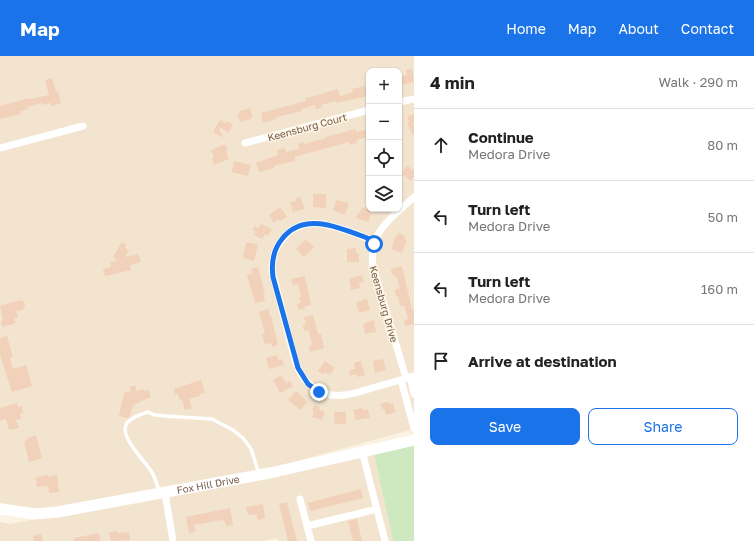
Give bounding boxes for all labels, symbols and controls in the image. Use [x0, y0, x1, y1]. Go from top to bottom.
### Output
text: Map [20, 17, 60, 40]
text: Home [506, 20, 546, 37]
text: Map [568, 20, 596, 37]
text: About [618, 20, 659, 37]
text: Contact [681, 20, 734, 37]
map controls [366, 68, 402, 212]
button: + [366, 68, 402, 104]
text: 4 min [430, 72, 475, 93]
text: Walk · 290 m [659, 74, 738, 90]
button: − [366, 104, 402, 140]
street label: Keensburg Court [266, 111, 348, 143]
text: Continue [468, 128, 534, 146]
icon: ahead [430, 134, 452, 156]
text: 80 m [707, 137, 738, 153]
button: locate [366, 140, 402, 176]
text: Medora Drive [468, 146, 550, 162]
button: layers [366, 176, 402, 212]
text: Turn left [468, 200, 530, 218]
icon: left [430, 206, 452, 228]
text: 50 m [708, 209, 738, 225]
text: Medora Drive [468, 218, 550, 234]
route start [365, 235, 383, 253]
street label: Keensburg Drive [367, 264, 401, 344]
text: Turn left [468, 272, 530, 290]
icon: left [430, 278, 452, 300]
text: 160 m [701, 281, 738, 297]
text: Medora Drive [468, 290, 550, 306]
icon: arrive [430, 350, 452, 372]
text: Arrive at destination [468, 352, 617, 370]
route end [310, 383, 328, 401]
button: Save [430, 408, 580, 445]
button: Share [588, 408, 738, 445]
street label: Fox Hill Drive [176, 473, 241, 496]

